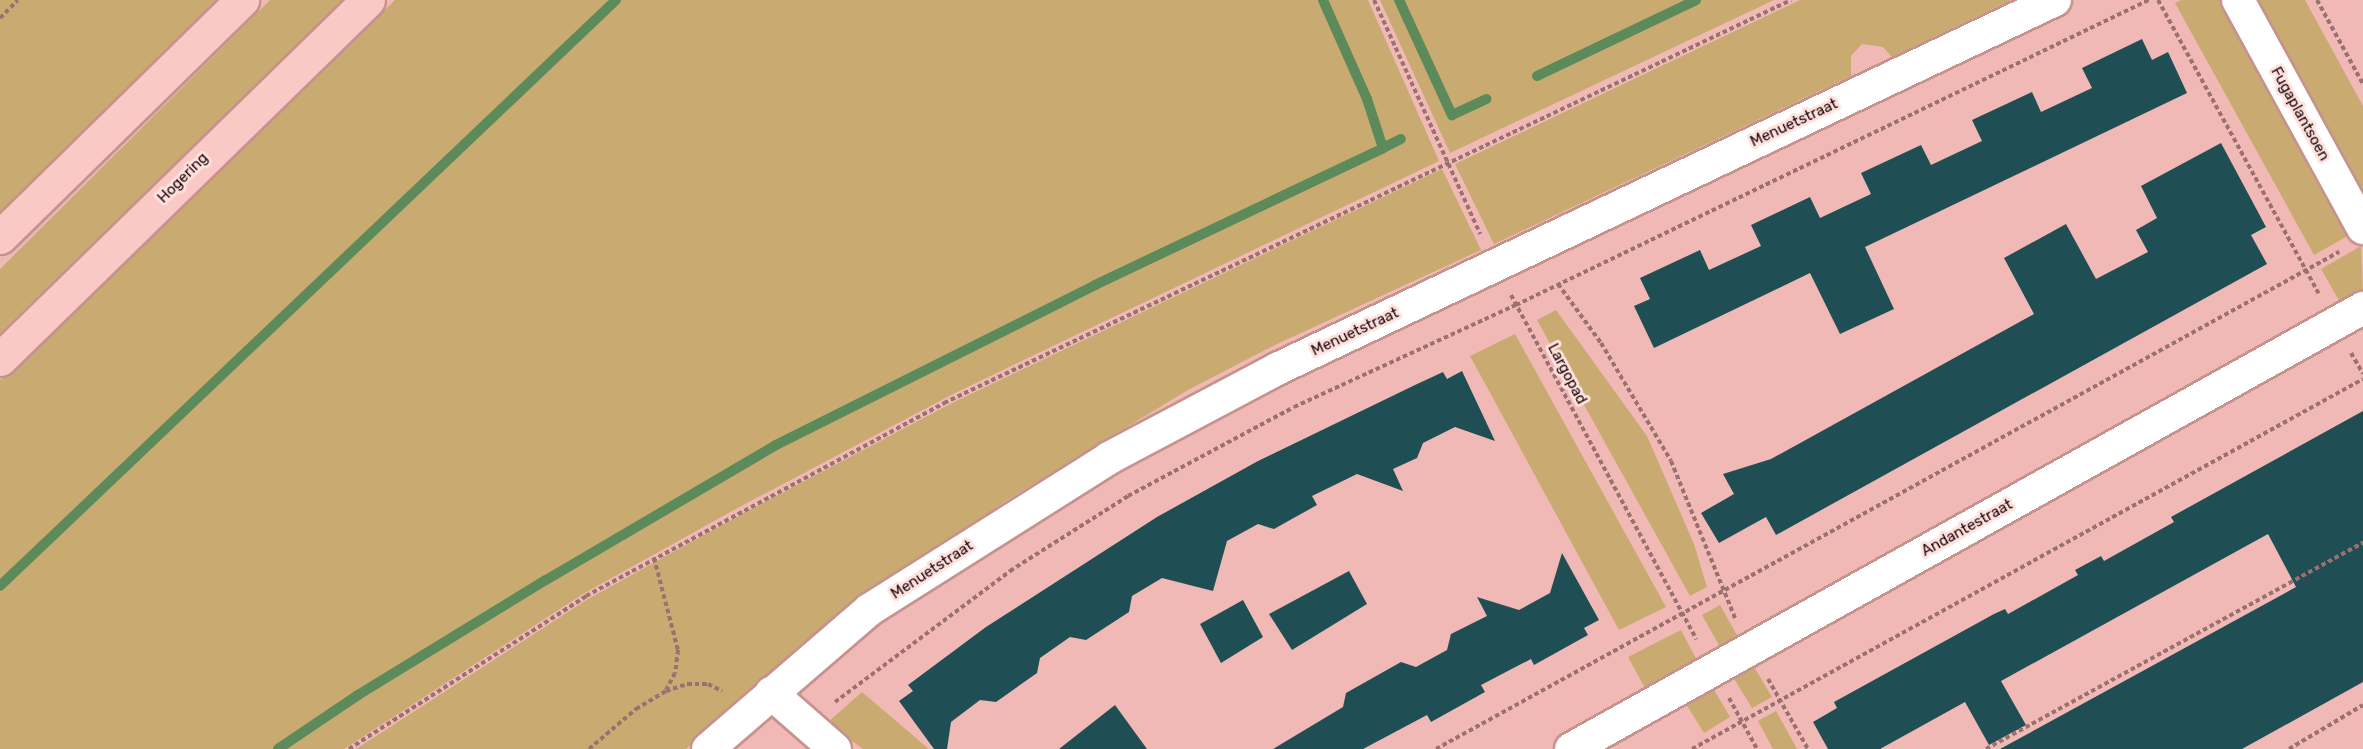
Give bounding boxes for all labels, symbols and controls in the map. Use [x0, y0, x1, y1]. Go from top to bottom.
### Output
street label: Fugaplantsoen [2267, 64, 2333, 164]
street label: Menuetstraat [1748, 95, 1840, 151]
street label: Hogering [154, 149, 212, 207]
street label: Menuetstraat [1309, 304, 1401, 360]
street label: Largopad [1544, 341, 1590, 407]
street label: Andantestraat [1918, 496, 2016, 560]
street label: Menuetstraat [888, 537, 976, 603]

